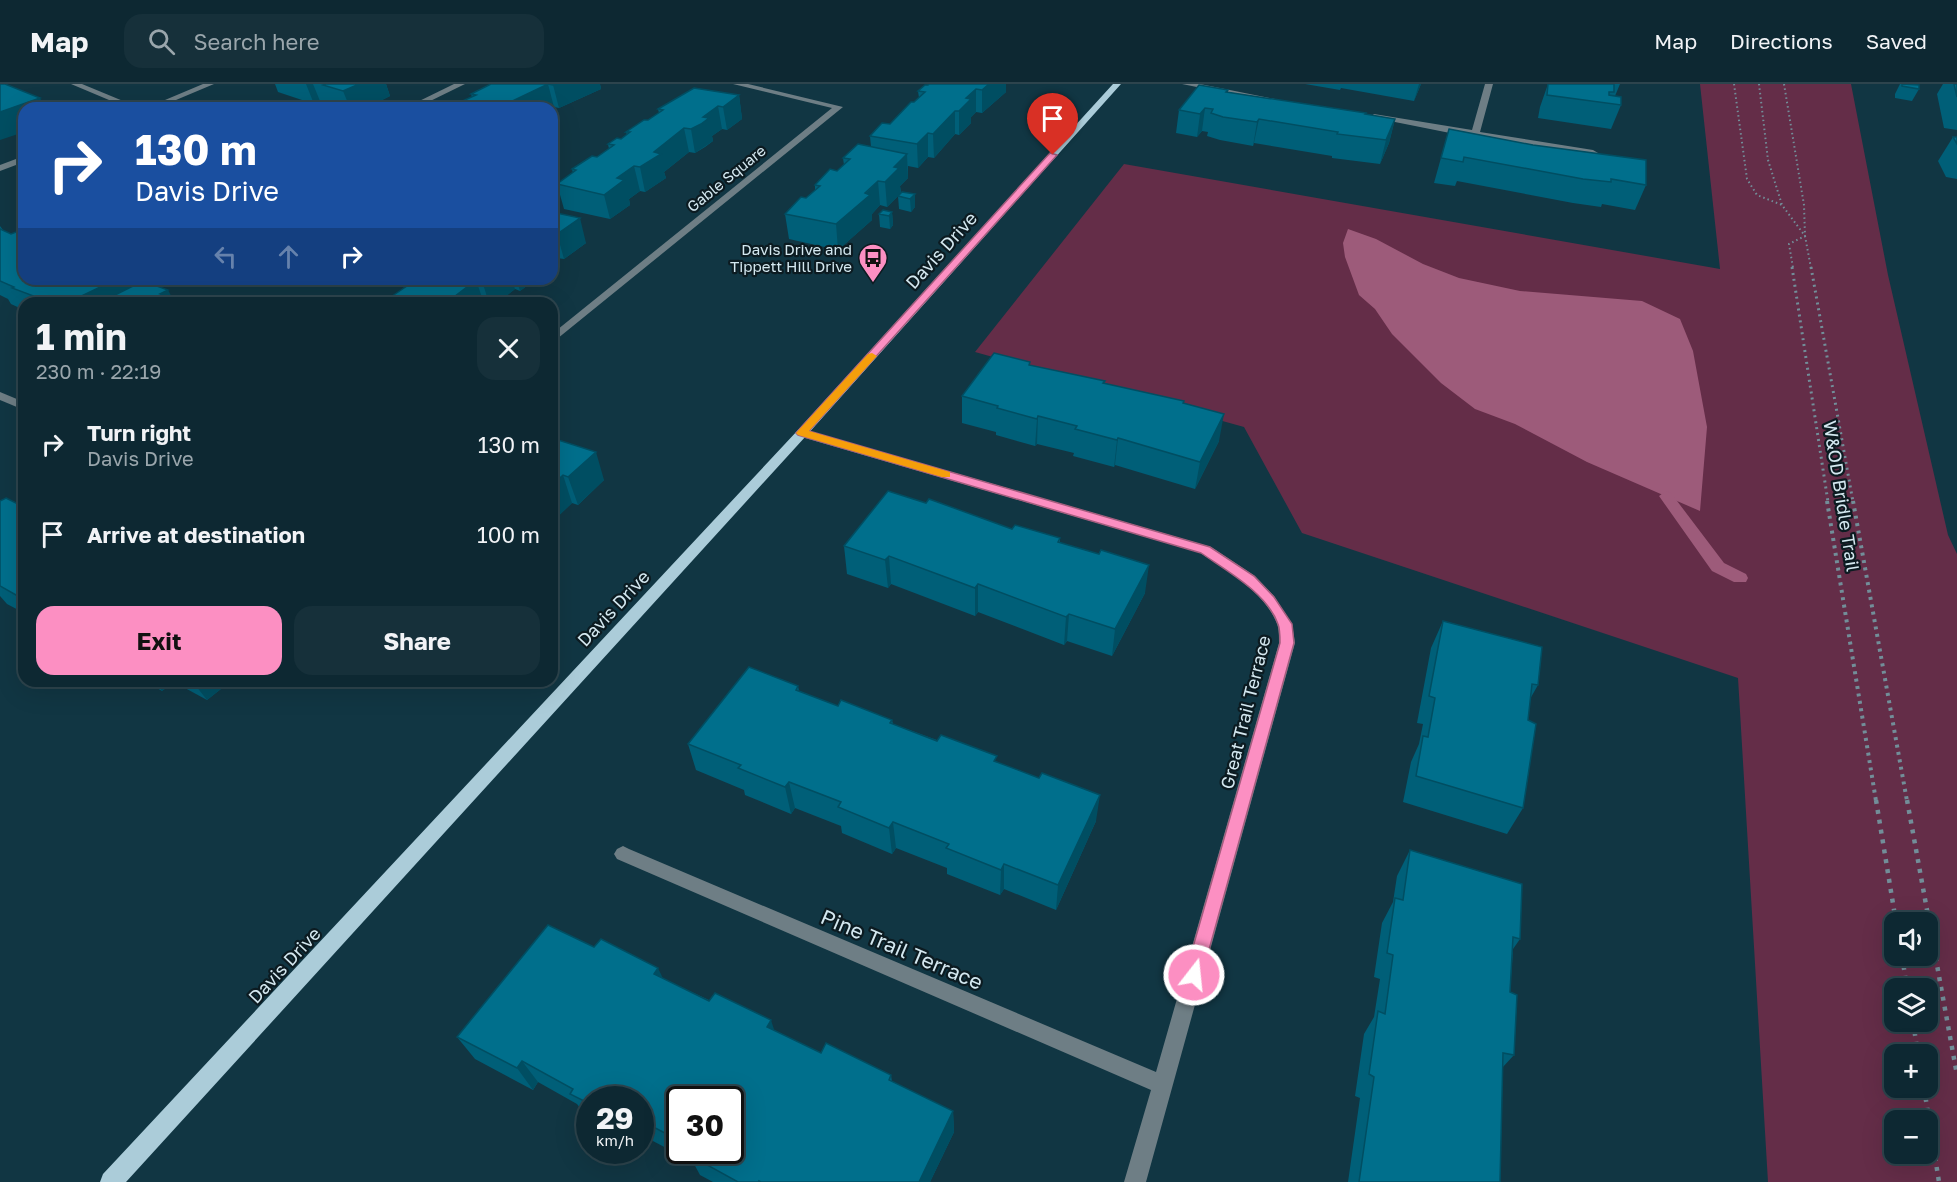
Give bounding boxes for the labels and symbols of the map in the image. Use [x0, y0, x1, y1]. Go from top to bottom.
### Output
pin [1027, 93, 1078, 155]
street label: Gable Square [683, 141, 769, 215]
street label: Davis Drive [901, 207, 981, 293]
place label: Davis Drive and Tippett Hill Drive [730, 240, 852, 275]
bus stop icon: Davis Drive and Tippett Hill Drive [857, 242, 889, 284]
street label: W&OD Bridle Trail [1819, 419, 1865, 573]
street label: Davis Drive [572, 565, 654, 651]
street label: Great Trail Terrace [1215, 633, 1275, 791]
street label: Pine Trail Terrace [817, 903, 987, 995]
street label: Davis Drive [243, 922, 325, 1008]
position arrow [1162, 943, 1226, 1007]
speed limit sign: 30 [666, 1086, 744, 1164]

